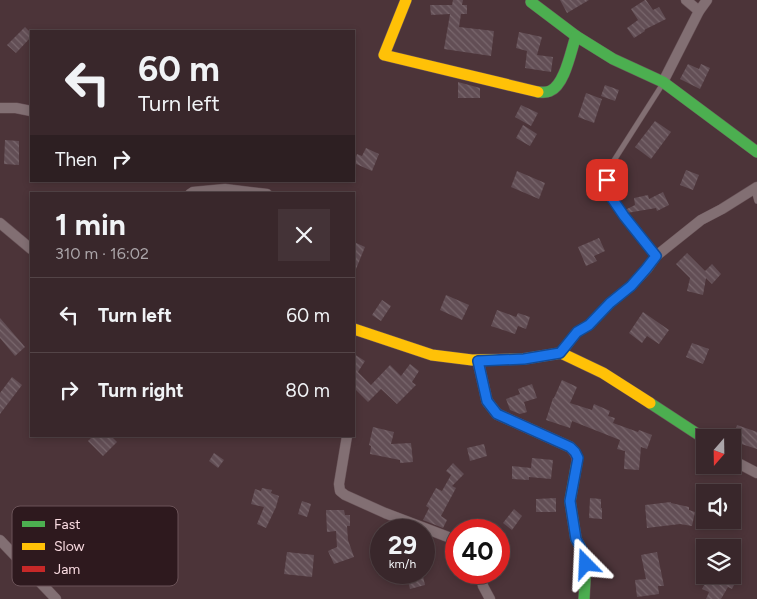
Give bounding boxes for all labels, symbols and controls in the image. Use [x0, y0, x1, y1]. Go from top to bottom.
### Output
text: 60 m [138, 48, 220, 90]
icon: left [55, 50, 120, 115]
text: Turn left [138, 90, 220, 117]
icon: right [107, 145, 135, 173]
text: Then [55, 148, 97, 171]
pin [586, 159, 628, 201]
icon: arrive [593, 166, 621, 194]
text: 1 min [55, 206, 126, 243]
button: close [278, 209, 330, 261]
text: 310 m · 16:02 [55, 244, 149, 263]
icon: left [55, 301, 83, 329]
text: Turn left [98, 304, 172, 327]
text: 60 m [286, 304, 330, 327]
icon: right [55, 376, 83, 404]
text: Turn right [98, 379, 184, 402]
text: 80 m [285, 379, 330, 402]
north arrow [696, 429, 741, 474]
map controls [696, 429, 741, 584]
button: sound [696, 484, 741, 529]
legend [12, 506, 178, 586]
text: Fast [54, 516, 80, 533]
speed limit sign: 40 [445, 519, 510, 584]
text: 29 [388, 530, 417, 560]
position arrow [559, 537, 611, 589]
text: Slow [54, 538, 85, 555]
button: layers [696, 539, 741, 584]
text: km/h [389, 557, 416, 571]
text: Jam [54, 561, 80, 578]

